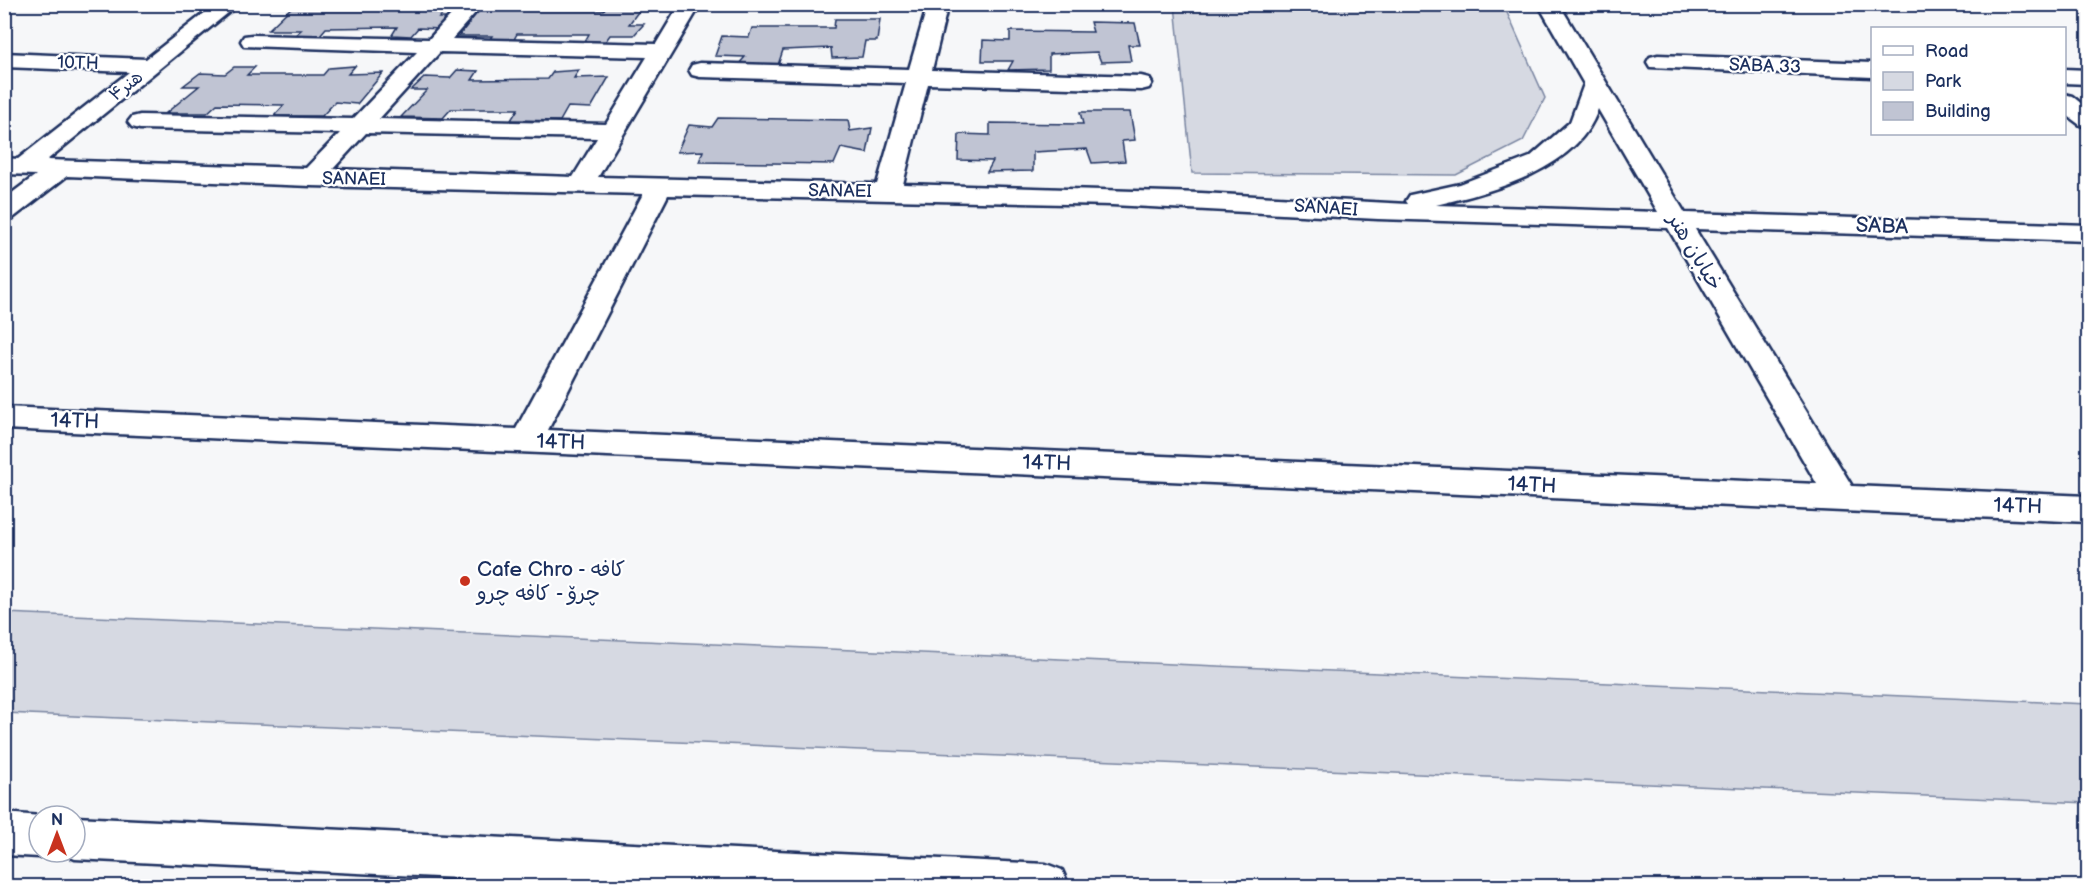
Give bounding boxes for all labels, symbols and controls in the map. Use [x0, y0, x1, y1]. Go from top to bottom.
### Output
legend [1871, 27, 2066, 135]
text: Road [1925, 41, 1969, 62]
street label: 10TH [57, 52, 99, 74]
street label: SABA 33 [1729, 54, 1801, 78]
street label: هنر۴ [105, 66, 147, 106]
text: Park [1925, 71, 1961, 92]
text: Building [1925, 101, 1991, 122]
street label: SANAEI [322, 168, 386, 190]
street label: SANAEI [808, 180, 872, 202]
street label: SANAEI [1293, 195, 1359, 221]
street label: خیابان هنر [1661, 207, 1728, 295]
street label: SABA [1855, 213, 1909, 239]
street label: 14TH [50, 408, 100, 434]
street label: 14TH [536, 429, 586, 455]
street label: 14TH [1022, 450, 1072, 476]
street label: 14TH [1507, 471, 1557, 499]
street label: 14TH [1993, 493, 2043, 519]
place label: Cafe Chro - کافە چرۆ - کافه چرو [475, 557, 625, 606]
marker: Cafe Chro - کافە چرۆ - کافه چرو [458, 574, 472, 588]
north arrow [27, 804, 87, 864]
text: N [51, 811, 63, 830]

